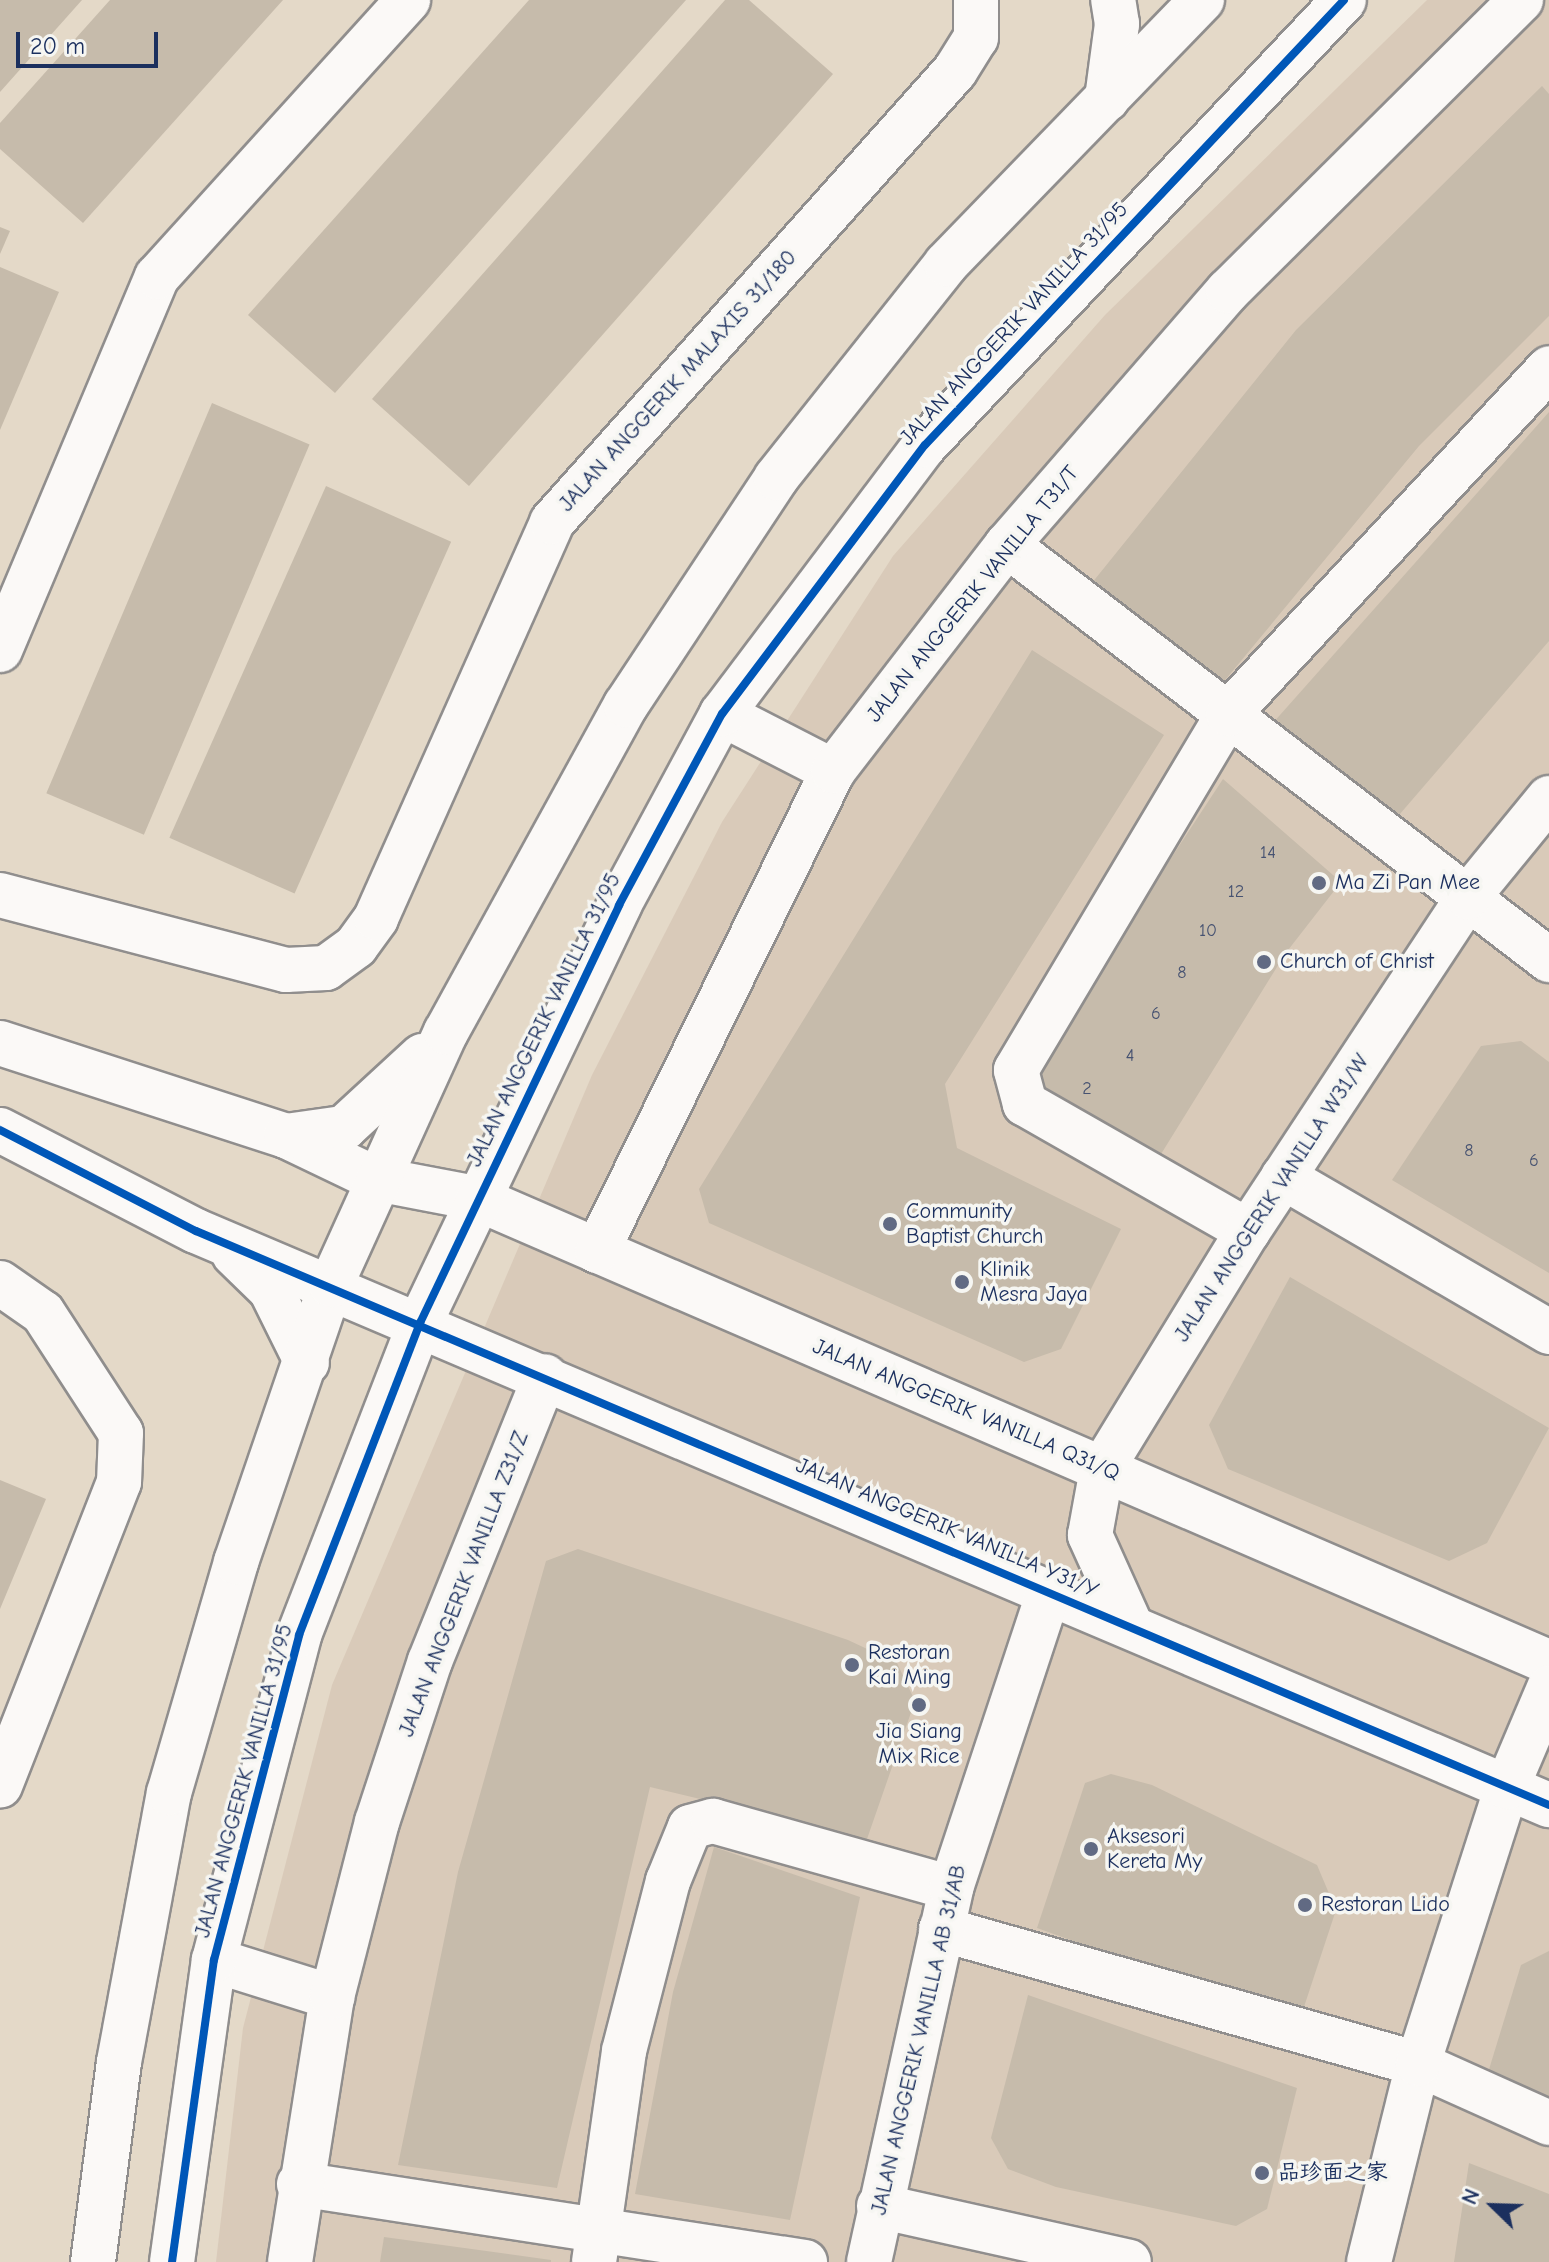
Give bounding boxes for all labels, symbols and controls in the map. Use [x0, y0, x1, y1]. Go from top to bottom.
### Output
scale bar [20, 16, 162, 66]
text: 20 m [30, 32, 85, 60]
street label: JALAN ANGGERIK VANILLA 31/95 [894, 197, 1134, 451]
street label: JALAN ANGGERIK MALAXIS 31/180 [553, 245, 803, 517]
street label: JALAN ANGGERIK VANILLA T31/T [861, 460, 1085, 728]
house number: 14 [1260, 842, 1276, 864]
street label: JALAN ANGGERIK VANILLA 31/95 [461, 869, 627, 1171]
place label: Ma Zi Pan Mee [1335, 870, 1480, 896]
marker: Ma Zi Pan Mee [1310, 874, 1328, 892]
house number: 12 [1228, 881, 1244, 903]
house number: 10 [1199, 920, 1217, 942]
place label: Church of Christ [1280, 949, 1434, 975]
marker: Church of Christ [1255, 953, 1273, 971]
house number: 8 [1177, 962, 1187, 984]
house number: 6 [1151, 1003, 1161, 1025]
house number: 4 [1126, 1045, 1134, 1067]
street label: JALAN ANGGERIK VANILLA W31/W [1169, 1049, 1375, 1347]
house number: 2 [1082, 1078, 1092, 1100]
house number: 8 [1464, 1140, 1474, 1162]
house number: 6 [1529, 1150, 1539, 1172]
place label: Community Baptist Church [906, 1198, 1044, 1250]
marker: Community Baptist Church [881, 1215, 899, 1233]
place label: Klinik Mesra Jaya [980, 1256, 1088, 1308]
marker: Klinik Mesra Jaya [951, 1271, 973, 1293]
street label: JALAN ANGGERIK VANILLA Q31/Q [809, 1333, 1123, 1487]
street label: JALAN ANGGERIK VANILLA Z31/Z [393, 1427, 535, 1741]
street label: JALAN ANGGERIK VANILLA Y31/Y [792, 1452, 1102, 1604]
street label: JALAN ANGGERIK VANILLA 31/95 [189, 1621, 299, 1941]
place label: Restoran Kai Ming [868, 1639, 951, 1690]
marker: Restoran Kai Ming [843, 1656, 861, 1674]
marker: Jia Siang Mix Rice [910, 1696, 928, 1714]
place label: Jia Siang Mix Rice [876, 1718, 962, 1770]
place label: Aksesori Kereta My [1107, 1823, 1202, 1874]
marker: Aksesori Kereta My [1082, 1840, 1100, 1858]
street label: JALAN ANGGERIK VANILLA AB 31/AB [866, 1862, 972, 2218]
place label: Restoran Lido [1321, 1892, 1450, 1918]
marker: Restoran Lido [1296, 1896, 1314, 1914]
place label: 品珍面之家 [1278, 2160, 1388, 2186]
marker: 品珍面之家 [1253, 2164, 1271, 2182]
north arrow [1453, 2166, 1533, 2246]
text: N [1456, 2185, 1486, 2208]

